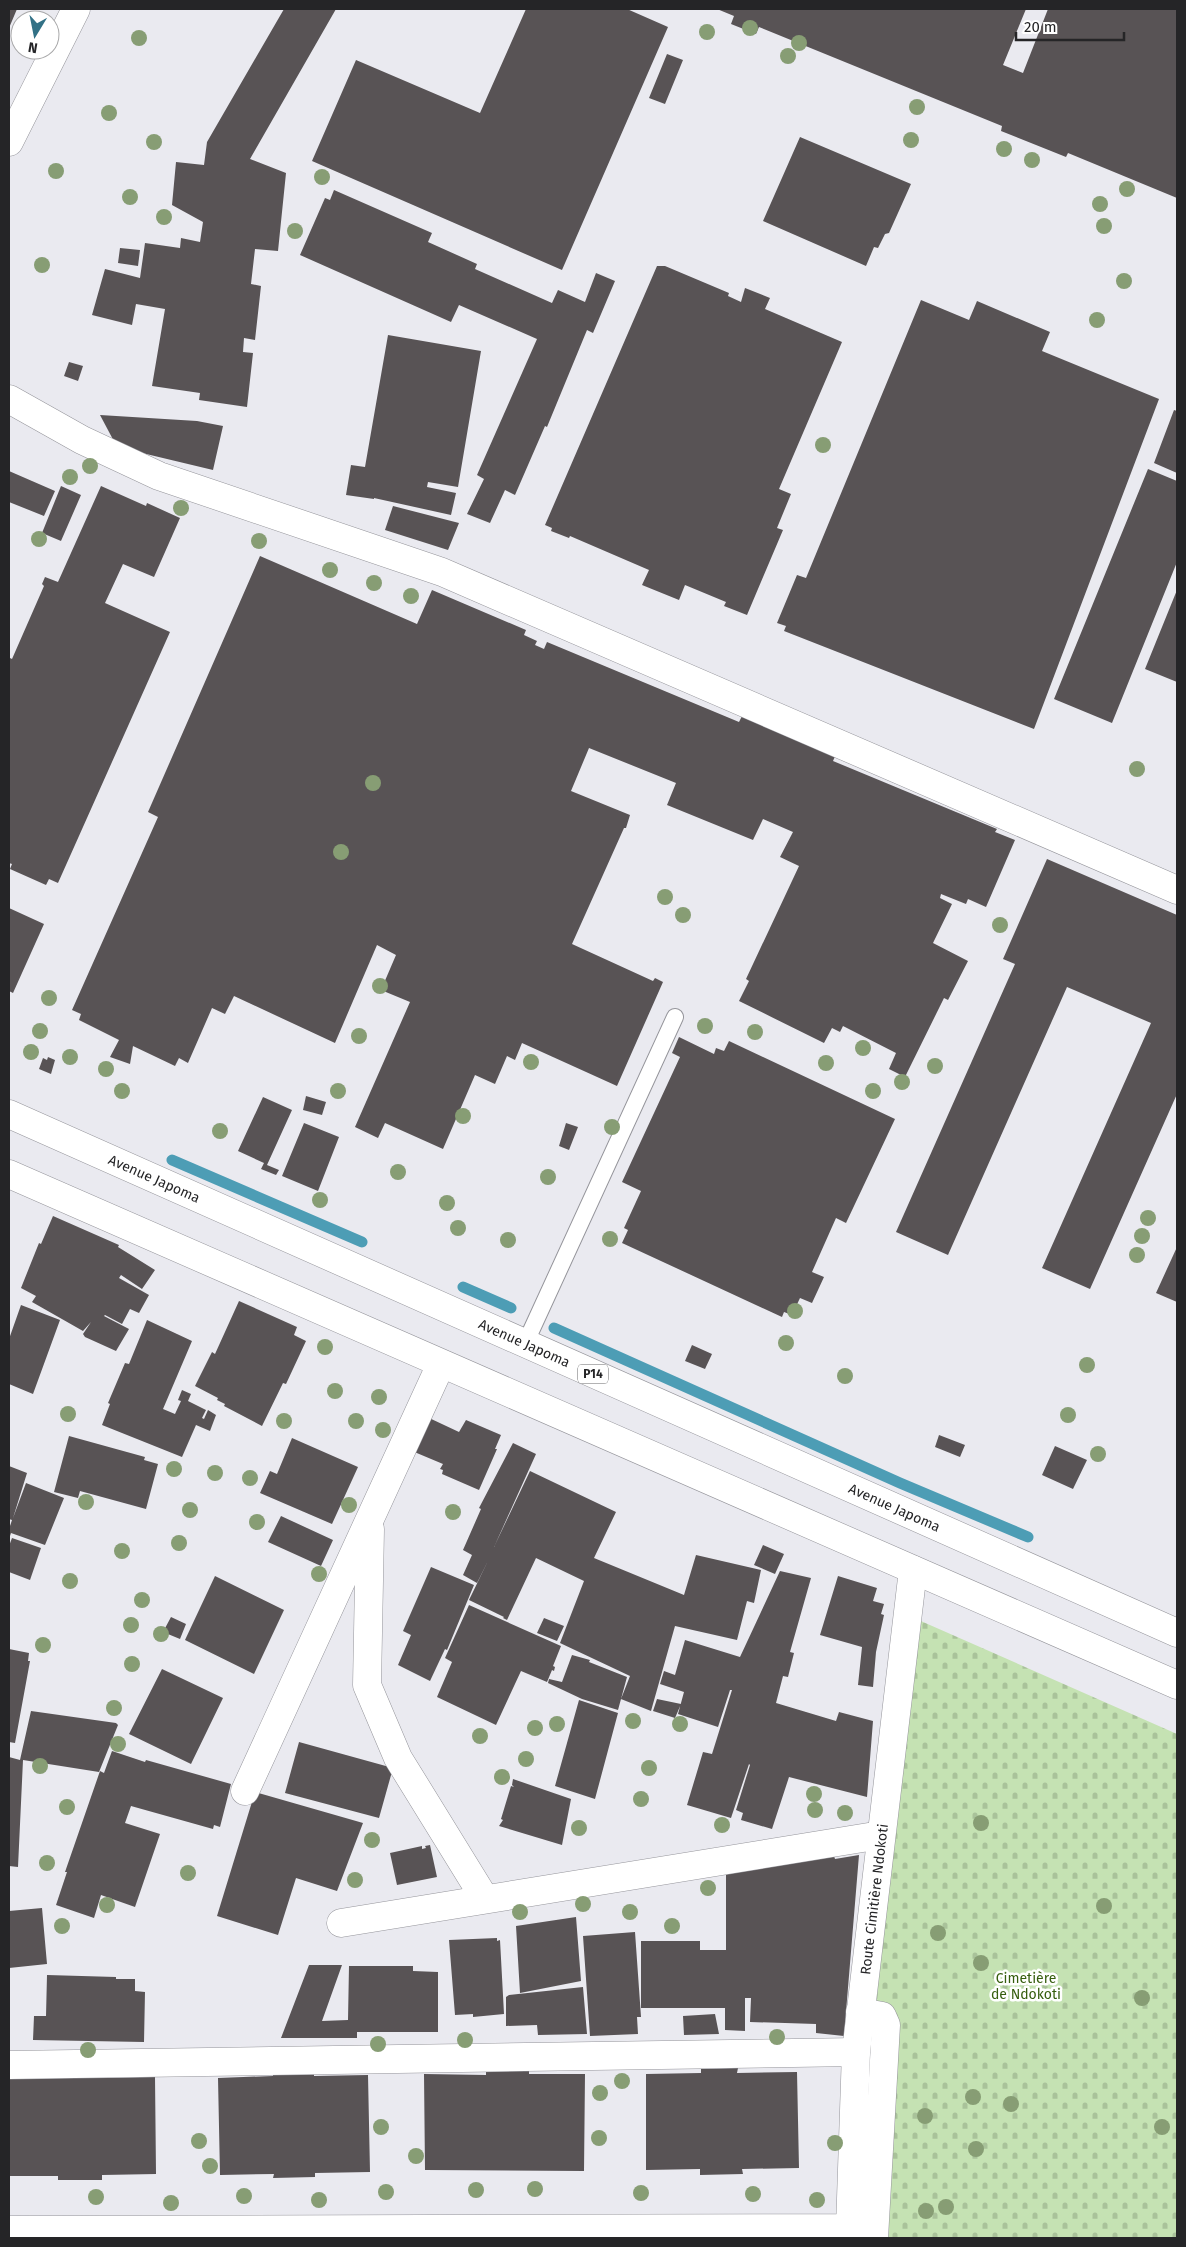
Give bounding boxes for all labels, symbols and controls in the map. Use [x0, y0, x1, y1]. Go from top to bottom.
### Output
north arrow [10, 10, 60, 60]
scale bar [1016, 10, 1124, 42]
text: 20 m [1024, 18, 1057, 36]
text: N [27, 38, 39, 56]
street label: Avenue Japoma [106, 1151, 202, 1207]
street label: Avenue Japoma [476, 1316, 573, 1371]
road number: P14 [578, 1365, 608, 1384]
street label: Avenue Japoma [846, 1480, 943, 1536]
street label: Route Cimitière Ndokoti [857, 1823, 892, 1976]
park label: Cimetière de Ndokoti [991, 1970, 1061, 2003]

